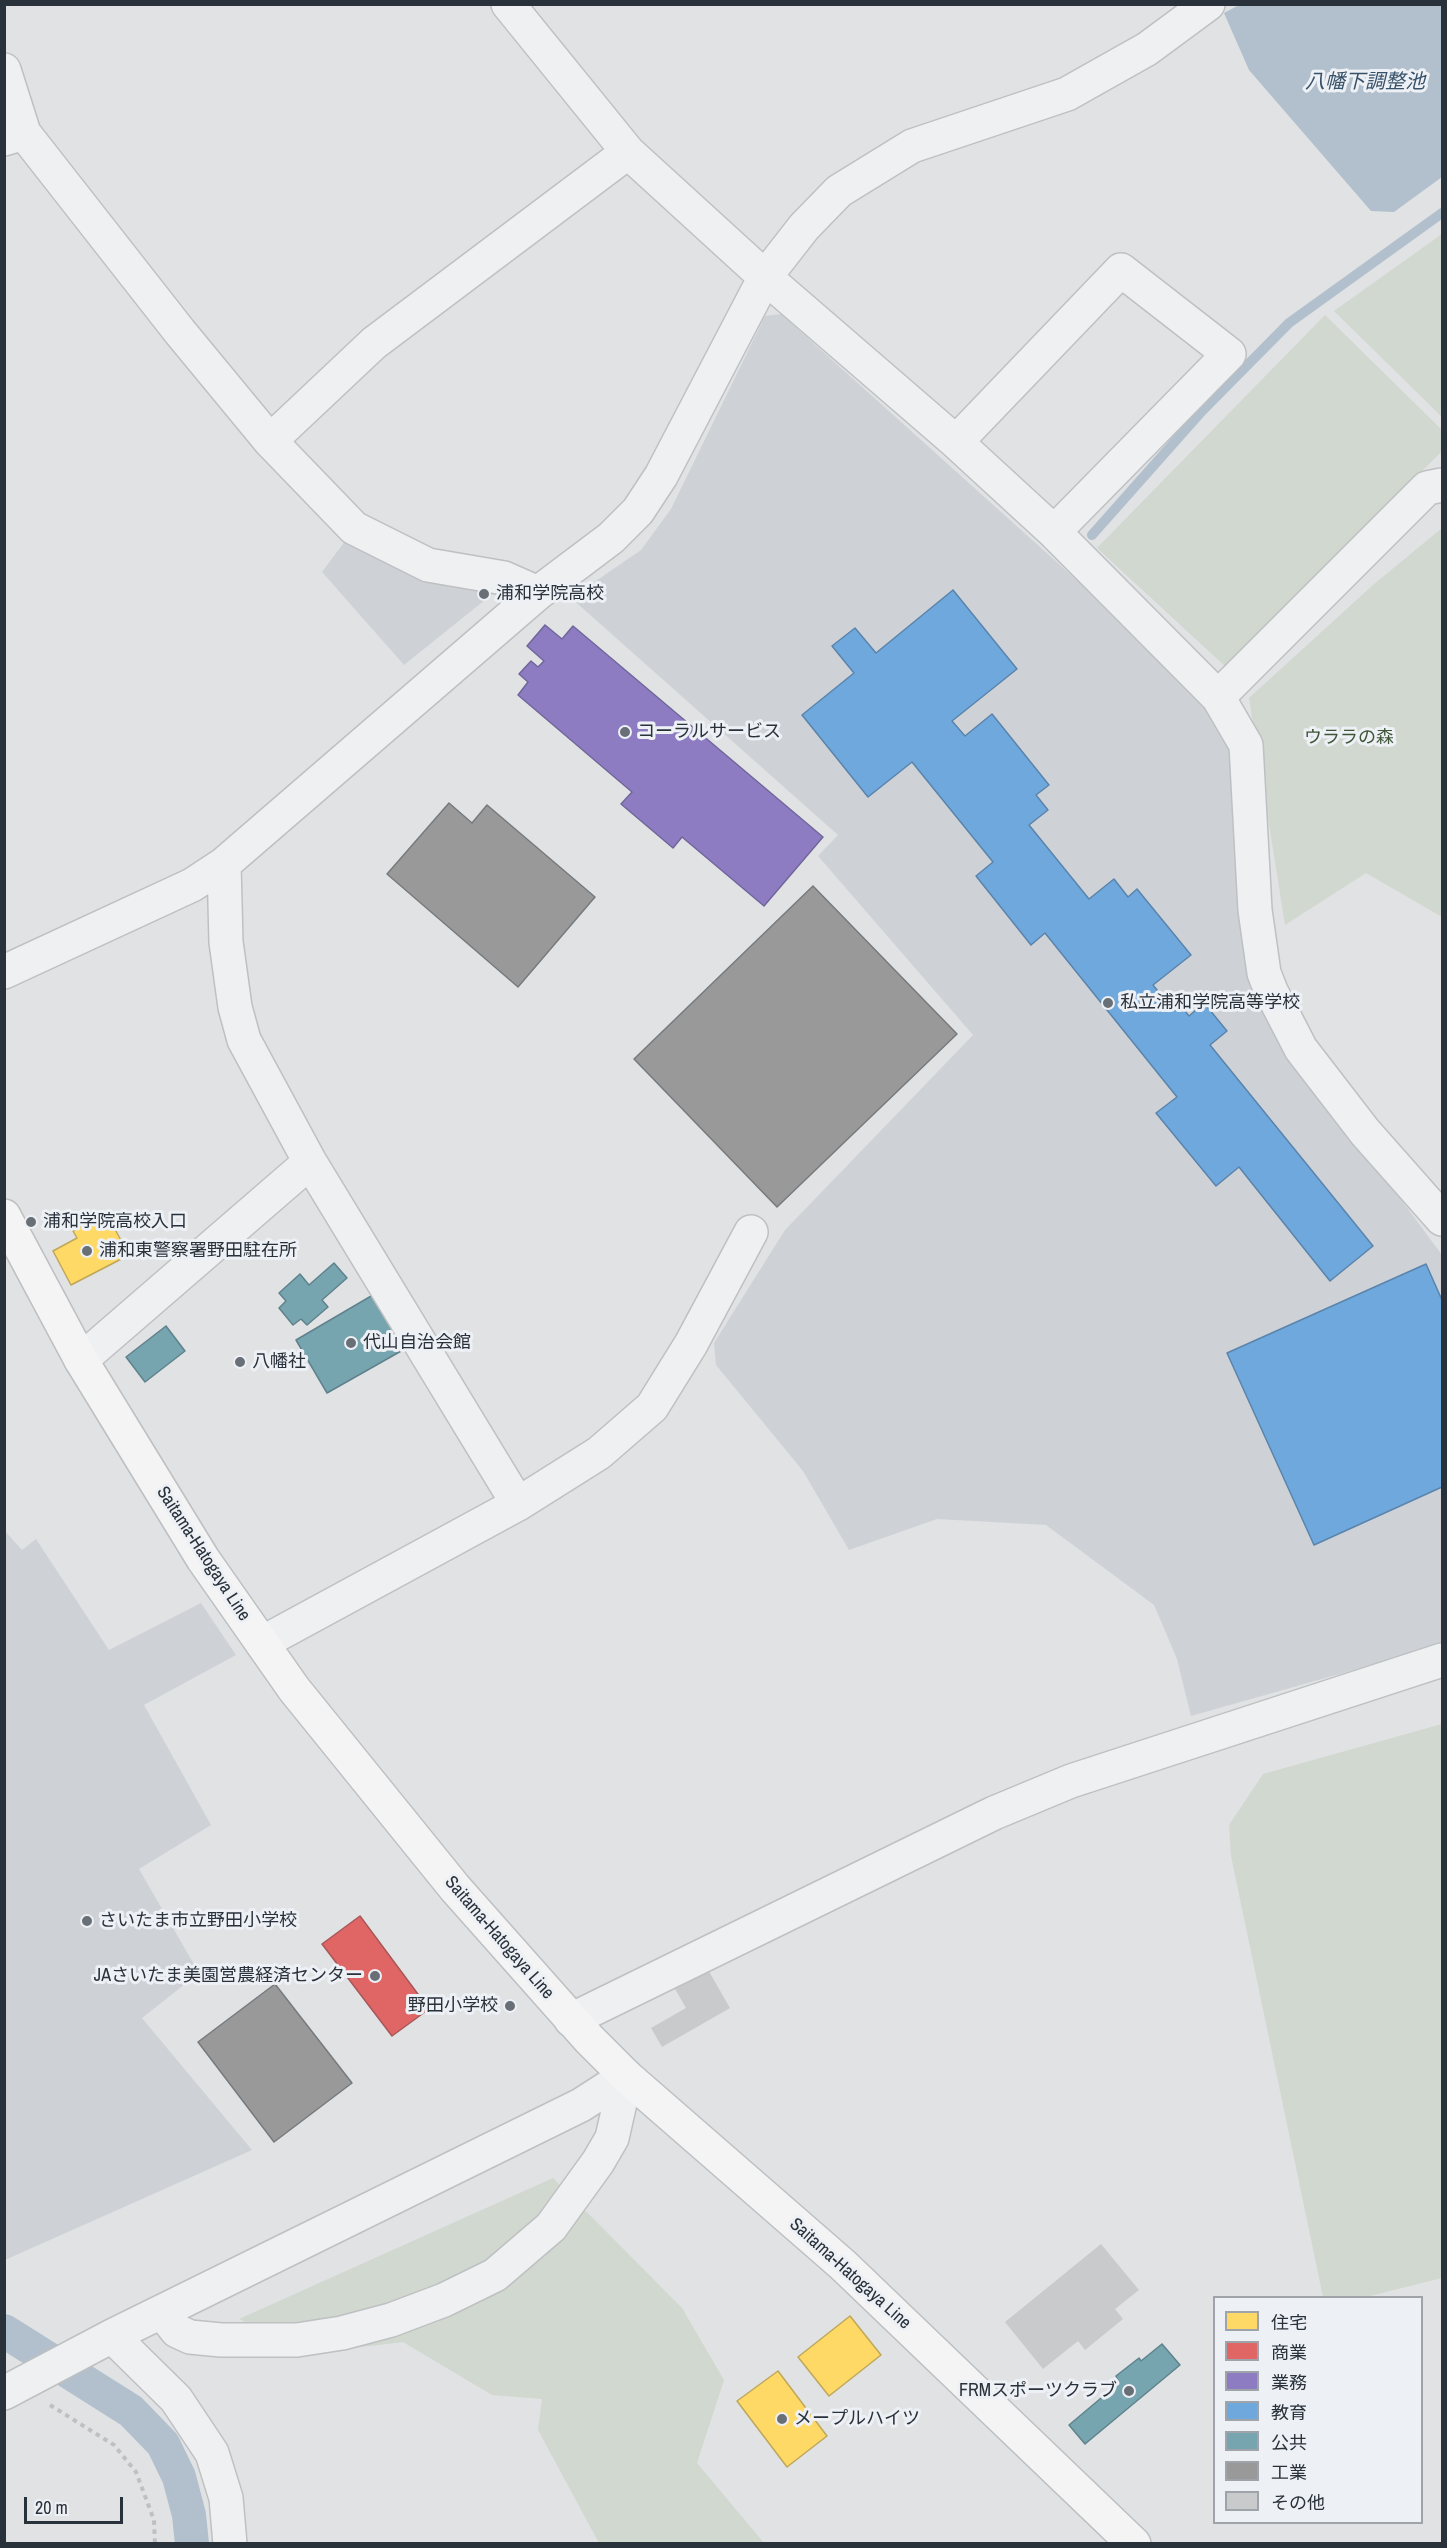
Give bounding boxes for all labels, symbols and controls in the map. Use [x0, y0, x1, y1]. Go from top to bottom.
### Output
water label: 八幡下調整池 [1305, 71, 1425, 95]
place label: 浦和学院高校 [496, 583, 604, 605]
marker: 浦和学院高校 [477, 587, 491, 601]
place label: コーラルサービス [637, 721, 781, 743]
marker: コーラルサービス [618, 725, 632, 739]
park label: ウララの森 [1304, 727, 1394, 749]
place label: 私立浦和学院高等学校 [1120, 992, 1300, 1014]
marker: 私立浦和学院高等学校 [1101, 996, 1115, 1010]
place label: 浦和学院高校入口 [43, 1211, 187, 1233]
marker: 浦和学院高校入口 [24, 1215, 38, 1229]
place label: 浦和東警察署野田駐在所 [99, 1240, 297, 1262]
marker: 浦和東警察署野田駐在所 [80, 1244, 94, 1258]
place label: 代山自治会館 [363, 1332, 471, 1354]
marker: 代山自治会館 [344, 1336, 358, 1350]
place label: 八幡社 [252, 1351, 306, 1373]
marker: 八幡社 [233, 1355, 247, 1369]
street label: Saitama-Hatogaya Line [151, 1483, 255, 1625]
street label: Saitama-Hatogaya Line [440, 1872, 558, 2004]
place label: さいたま市立野田小学校 [99, 1910, 297, 1932]
marker: さいたま市立野田小学校 [80, 1914, 94, 1928]
place label: JAさいたま美園営農経済センター [94, 1965, 363, 1987]
marker: JAさいたま美園営農経済センター [368, 1969, 382, 1983]
place label: 野田小学校 [408, 1995, 498, 2017]
marker: 野田小学校 [503, 1999, 517, 2013]
street label: Saitama-Hatogaya Line [785, 2214, 915, 2334]
legend [1213, 2296, 1423, 2524]
text: 住宅 [1271, 2310, 1307, 2335]
text: 商業 [1271, 2340, 1307, 2365]
text: 業務 [1271, 2370, 1307, 2395]
place label: FRMスポーツクラブ [959, 2380, 1117, 2402]
marker: FRMスポーツクラブ [1122, 2384, 1136, 2398]
text: 教育 [1271, 2400, 1307, 2425]
place label: メープルハイツ [794, 2408, 920, 2430]
marker: メープルハイツ [775, 2412, 789, 2426]
text: 公共 [1271, 2430, 1307, 2455]
text: 工業 [1271, 2460, 1307, 2485]
scale bar [27, 2485, 126, 2523]
text: その他 [1271, 2490, 1325, 2515]
text: 20 m [35, 2495, 68, 2520]

